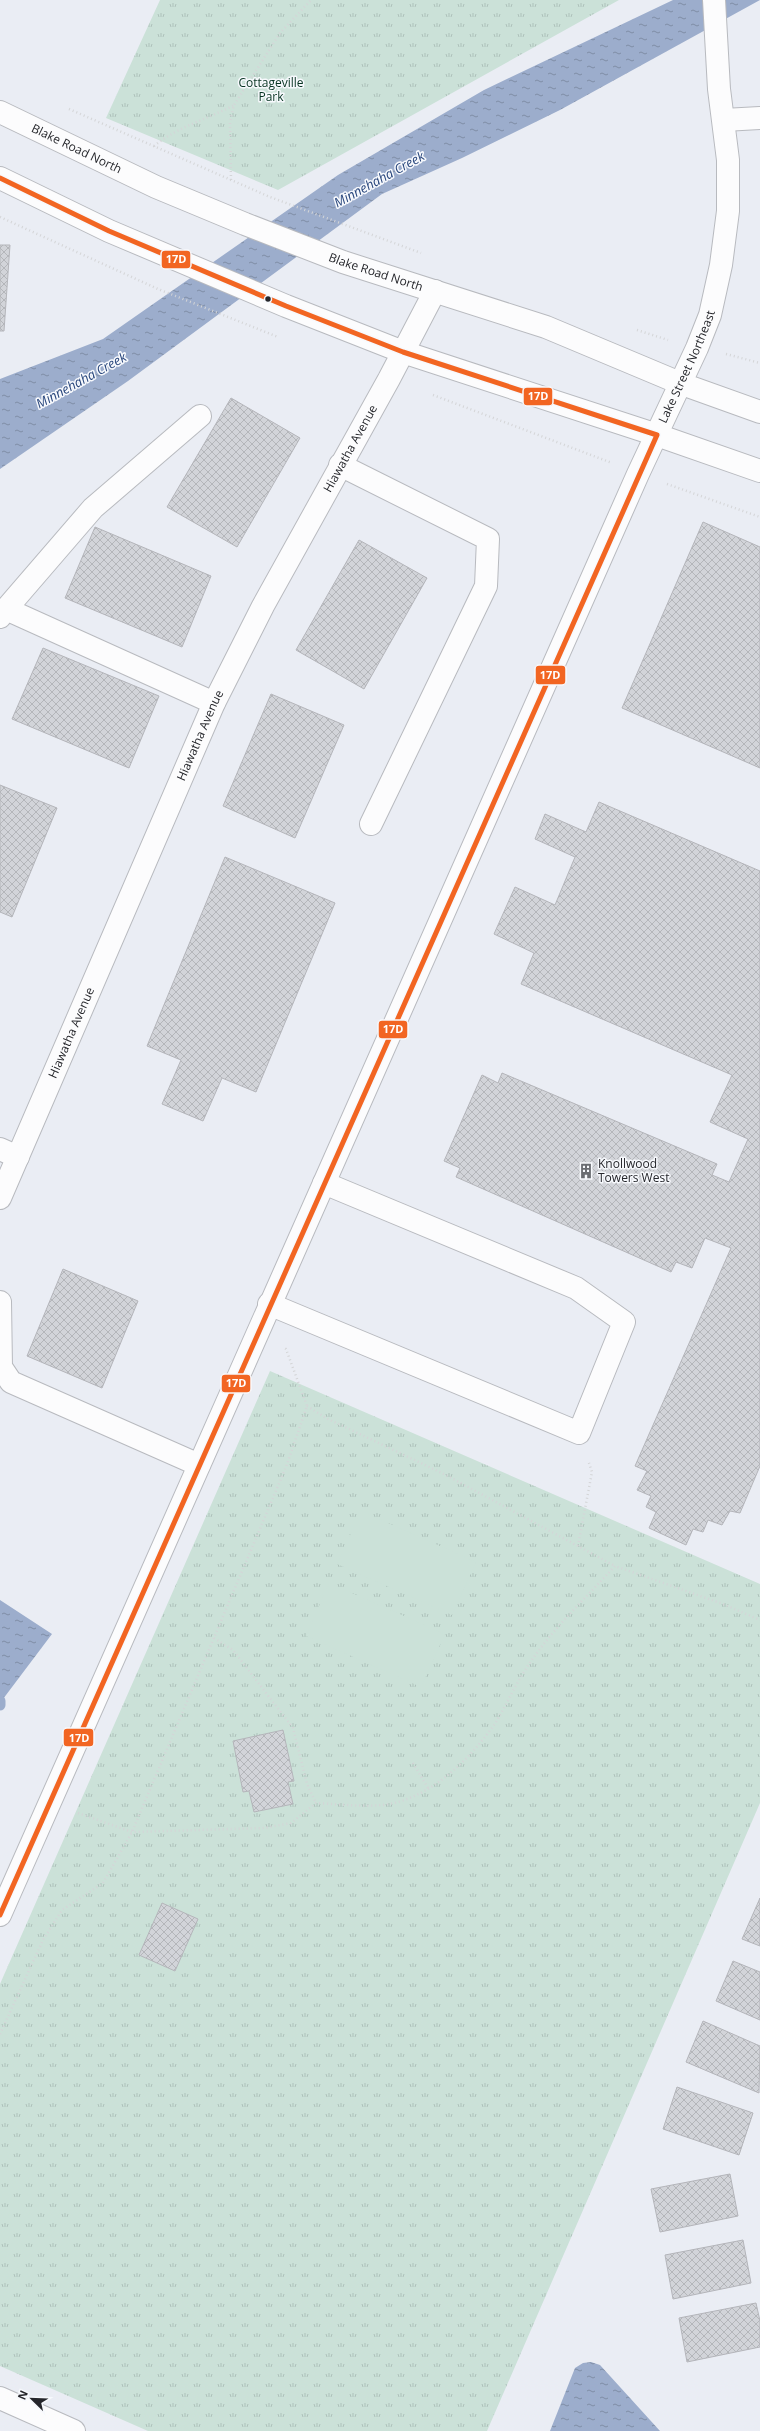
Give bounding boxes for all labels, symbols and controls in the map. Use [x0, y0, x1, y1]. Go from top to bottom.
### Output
park label: Cottageville Park [238, 74, 304, 105]
street label: Blake Road North [29, 119, 125, 177]
water label: Minnehaha Creek [331, 146, 428, 211]
street label: Blake Road North [326, 248, 425, 295]
line badge: 17D [161, 250, 191, 269]
text: 17D [166, 251, 186, 266]
unlabelled marker [263, 294, 273, 304]
street label: Lake Street Northeast [654, 309, 719, 426]
water label: Minnehaha Creek [33, 347, 130, 412]
line badge: 17D [523, 387, 553, 406]
text: 17D [528, 388, 548, 403]
street label: Hiawatha Avenue [319, 401, 381, 495]
line badge: 17D [535, 665, 566, 685]
text: 17D [540, 667, 560, 682]
street label: Hiawatha Avenue [172, 687, 227, 783]
street label: Hiawatha Avenue [44, 984, 98, 1081]
line badge: 17D [378, 1020, 408, 1039]
text: 17D [383, 1021, 403, 1036]
place label: Knollwood Towers West [598, 1155, 669, 1186]
building icon: Knollwood Towers West [577, 1162, 595, 1180]
line badge: 17D [221, 1374, 251, 1393]
text: 17D [226, 1375, 246, 1390]
line badge: 17D [63, 1728, 94, 1747]
text: 17D [69, 1730, 89, 1745]
north arrow [12, 2379, 52, 2419]
text: N [14, 2388, 31, 2402]

